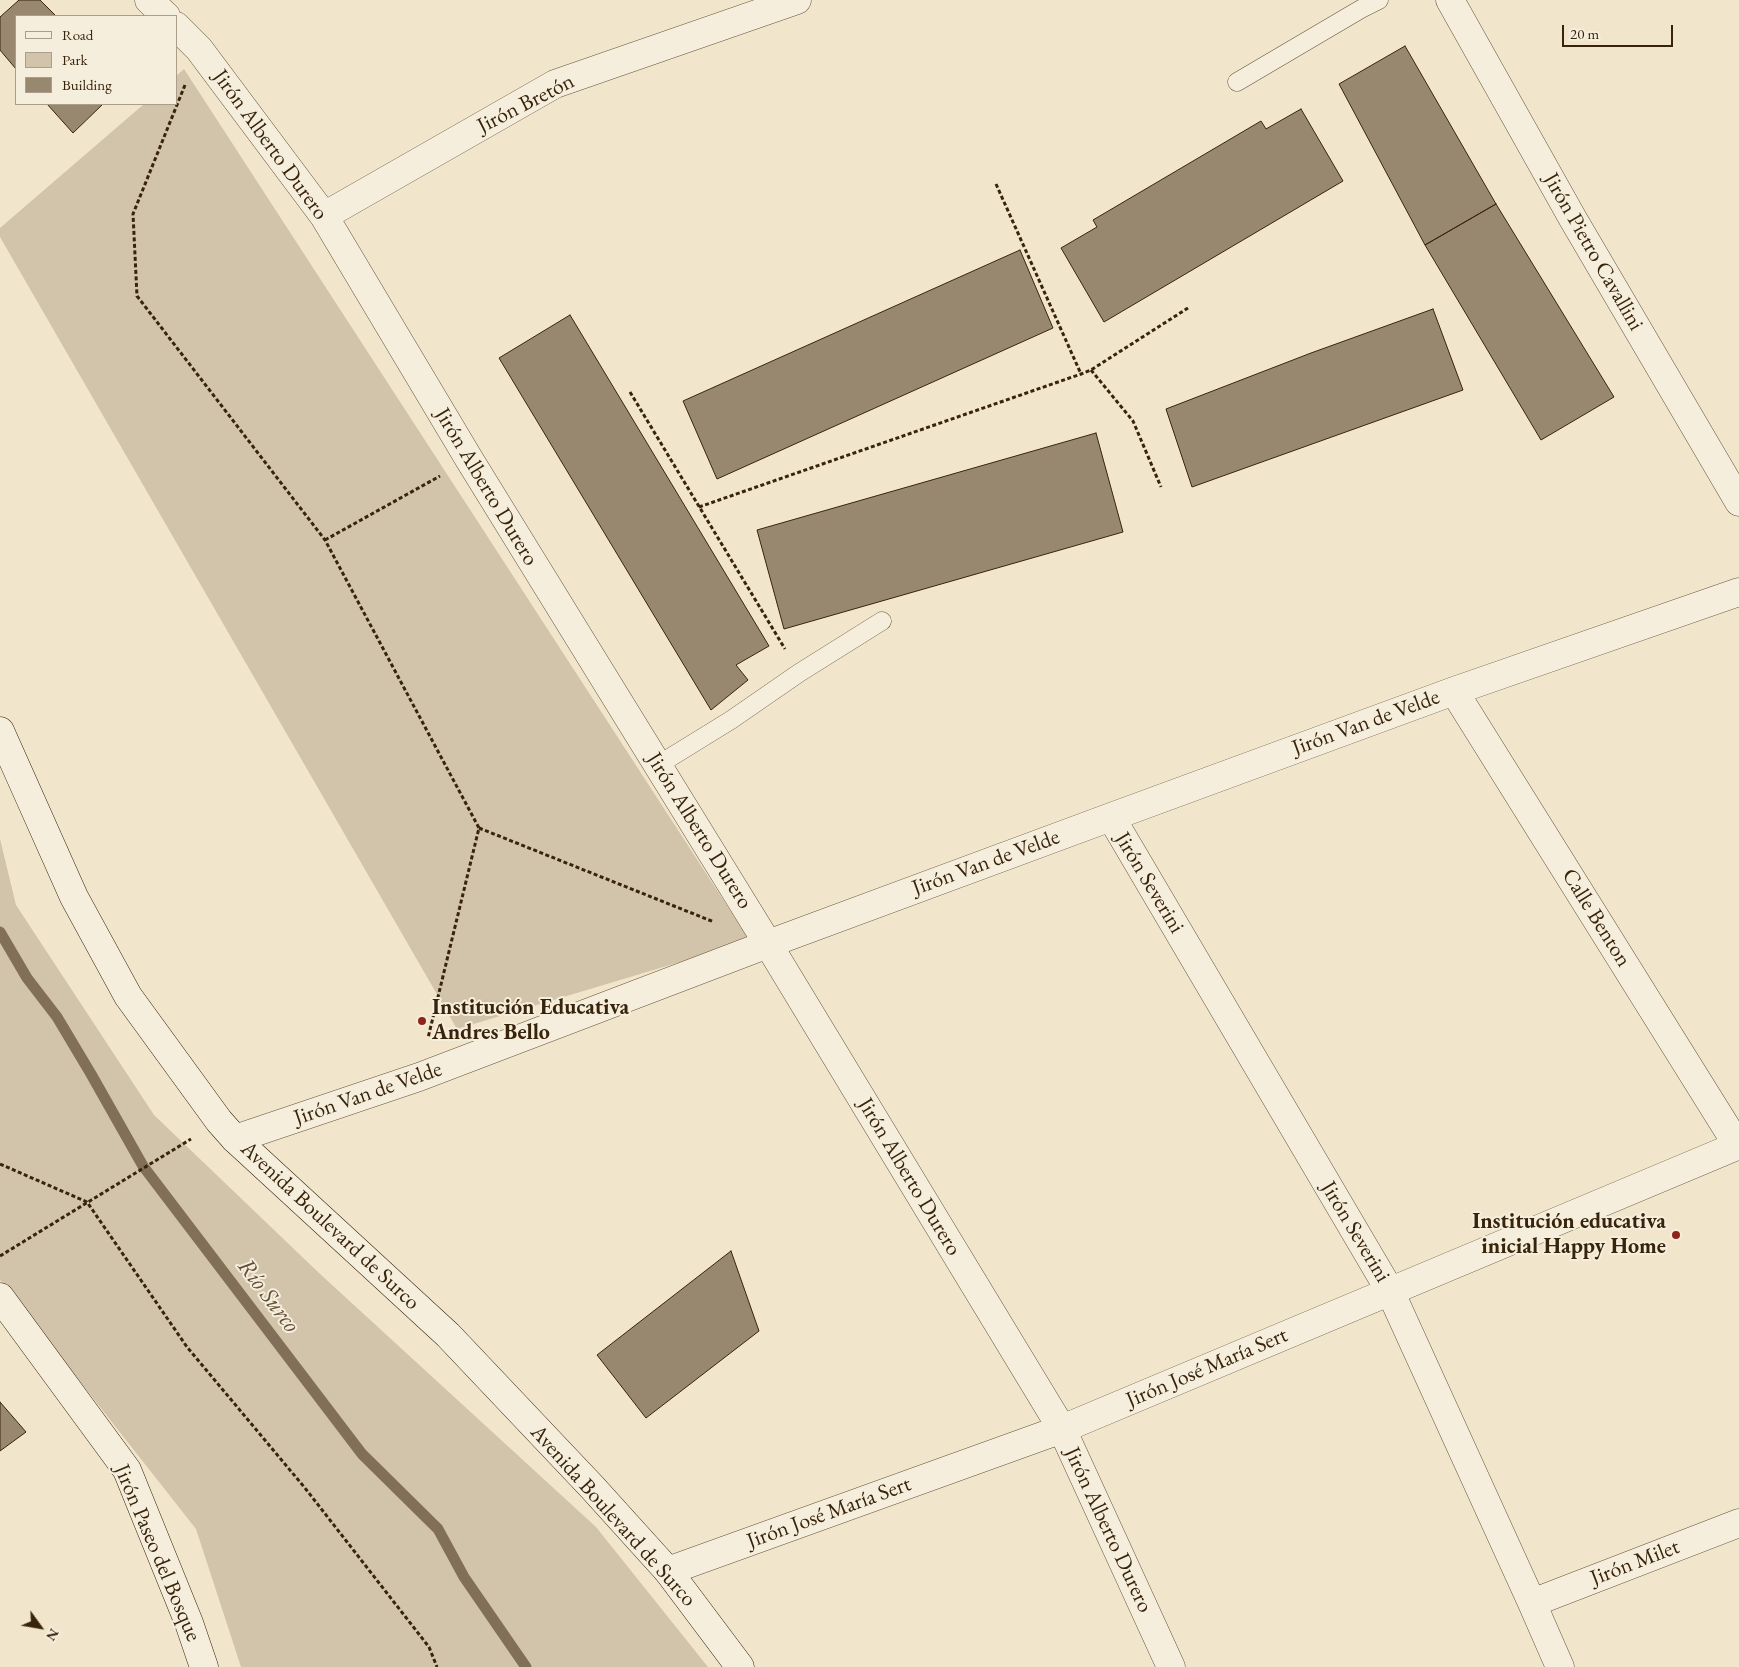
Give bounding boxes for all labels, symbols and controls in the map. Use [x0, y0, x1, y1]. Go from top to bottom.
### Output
legend [15, 15, 178, 105]
scale bar [1564, 15, 1675, 47]
text: 20 m [1570, 24, 1599, 43]
text: Road [62, 25, 93, 44]
text: Park [62, 50, 88, 69]
street label: Jirón Alberto Durero [207, 65, 333, 225]
street label: Jirón Bretón [473, 68, 579, 140]
text: Building [62, 75, 112, 94]
street label: Jirón Pietro Cavallini [1537, 168, 1649, 336]
street label: Jirón Alberto Durero [428, 403, 544, 571]
street label: Jirón Van de Velde [1289, 684, 1443, 762]
street label: Jirón Alberto Durero [640, 748, 758, 914]
street label: Jirón Van de Velde [909, 824, 1063, 902]
street label: Jirón Severini [1108, 828, 1190, 938]
street label: Calle Benton [1556, 864, 1636, 972]
place label: Institución Educativa Andres Bello [432, 995, 629, 1046]
marker: Institución Educativa Andres Bello [416, 1015, 428, 1027]
street label: Jirón Van de Velde [291, 1056, 445, 1132]
street label: Jirón Alberto Durero [851, 1093, 967, 1261]
street label: Avenida Boulevard de Surco [235, 1136, 425, 1316]
street label: Jirón Severini [1314, 1177, 1396, 1287]
place label: Institución educativa inicial Happy Home [1472, 1209, 1666, 1260]
marker: Institución educativa inicial Happy Home [1670, 1229, 1682, 1241]
water label: Río Surco [231, 1253, 305, 1339]
street label: Jirón José María Sert [1122, 1322, 1292, 1414]
street label: Avenida Boulevard de Surco [524, 1420, 702, 1612]
street label: Jirón Alberto Durero [1058, 1443, 1158, 1617]
street label: Jirón Paseo del Bosque [108, 1461, 206, 1645]
street label: Jirón José María Sert [743, 1471, 915, 1555]
street label: Jirón Milet [1587, 1534, 1683, 1592]
north arrow [15, 1602, 65, 1652]
text: N [42, 1625, 63, 1645]

